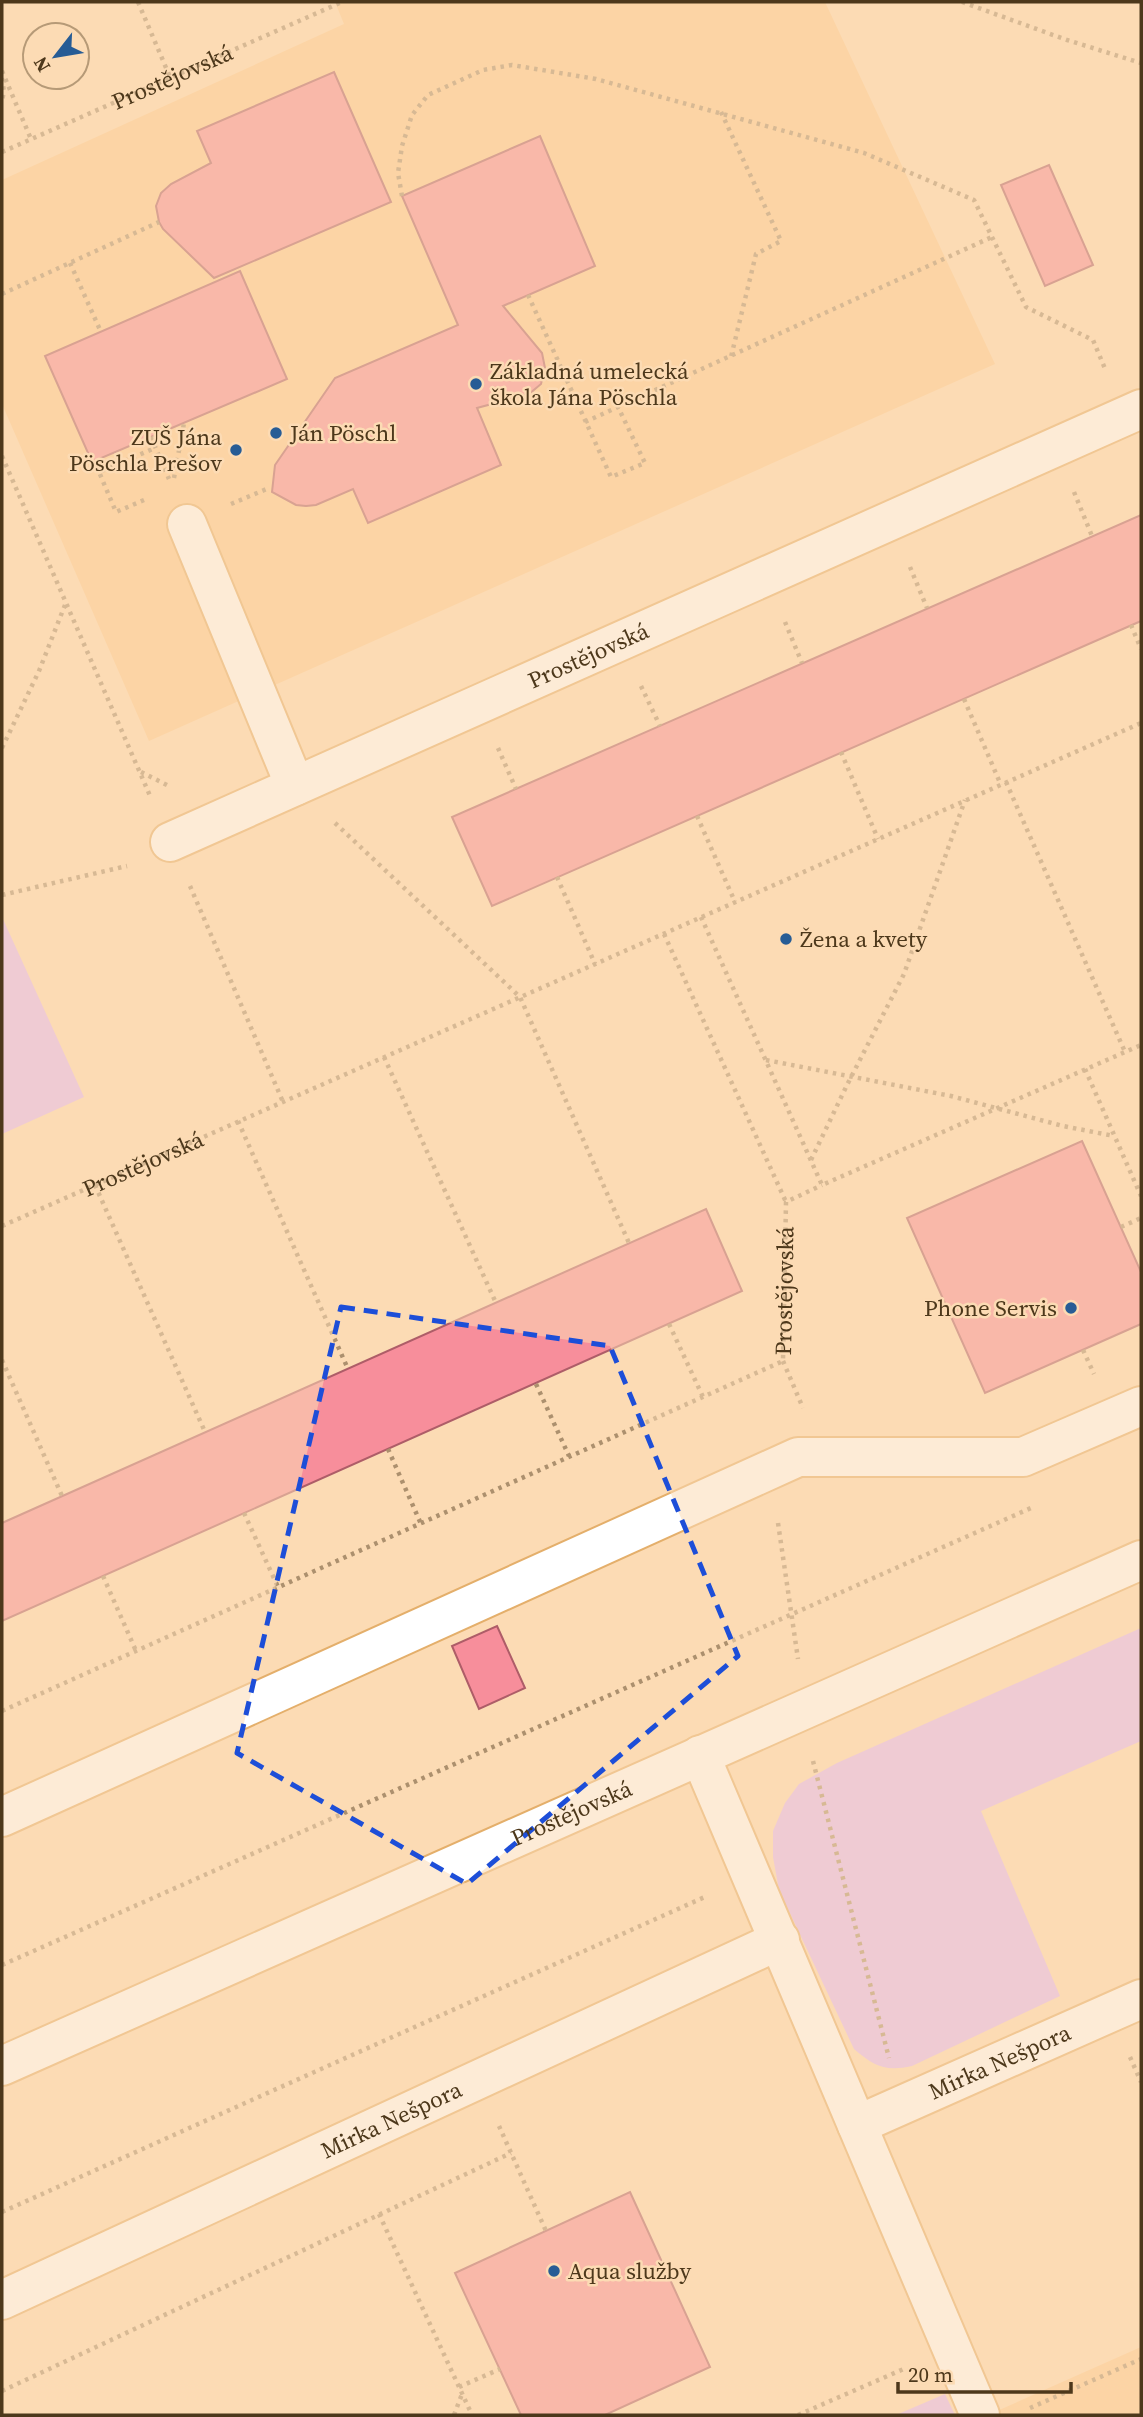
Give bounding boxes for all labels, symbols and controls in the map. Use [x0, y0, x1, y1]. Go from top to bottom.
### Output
north arrow [21, 21, 91, 91]
street label: Prostějovská [107, 36, 238, 118]
text: N [27, 52, 56, 77]
place label: Základná umelecká škola Jána Pöschla [490, 355, 689, 413]
marker: Základná umelecká škola Jána Pöschla [468, 376, 484, 392]
place label: Ján Pöschl [289, 417, 396, 449]
place label: ZUŠ Jána Pöschla Prešov [69, 421, 222, 479]
marker: Ján Pöschl [268, 425, 284, 441]
marker: ZUŠ Jána Pöschla Prešov [228, 442, 244, 458]
street label: Prostějovská [523, 614, 654, 696]
place label: Žena a kvety [800, 923, 927, 955]
marker: Žena a kvety [778, 931, 794, 947]
street label: Prostějovská [77, 1123, 209, 1205]
street label: Prostějovská [767, 1226, 802, 1356]
place label: Phone Servis [924, 1292, 1057, 1324]
marker: Phone Servis [1063, 1300, 1079, 1316]
street label: Prostějovská [506, 1772, 637, 1854]
street label: Mirka Nešpora [924, 2016, 1076, 2107]
street label: Mirka Nešpora [316, 2073, 467, 2166]
place label: Aqua služby [568, 2255, 691, 2287]
marker: Aqua služby [546, 2263, 562, 2279]
scale bar [898, 2350, 1071, 2394]
text: 20 m [908, 2360, 953, 2389]

